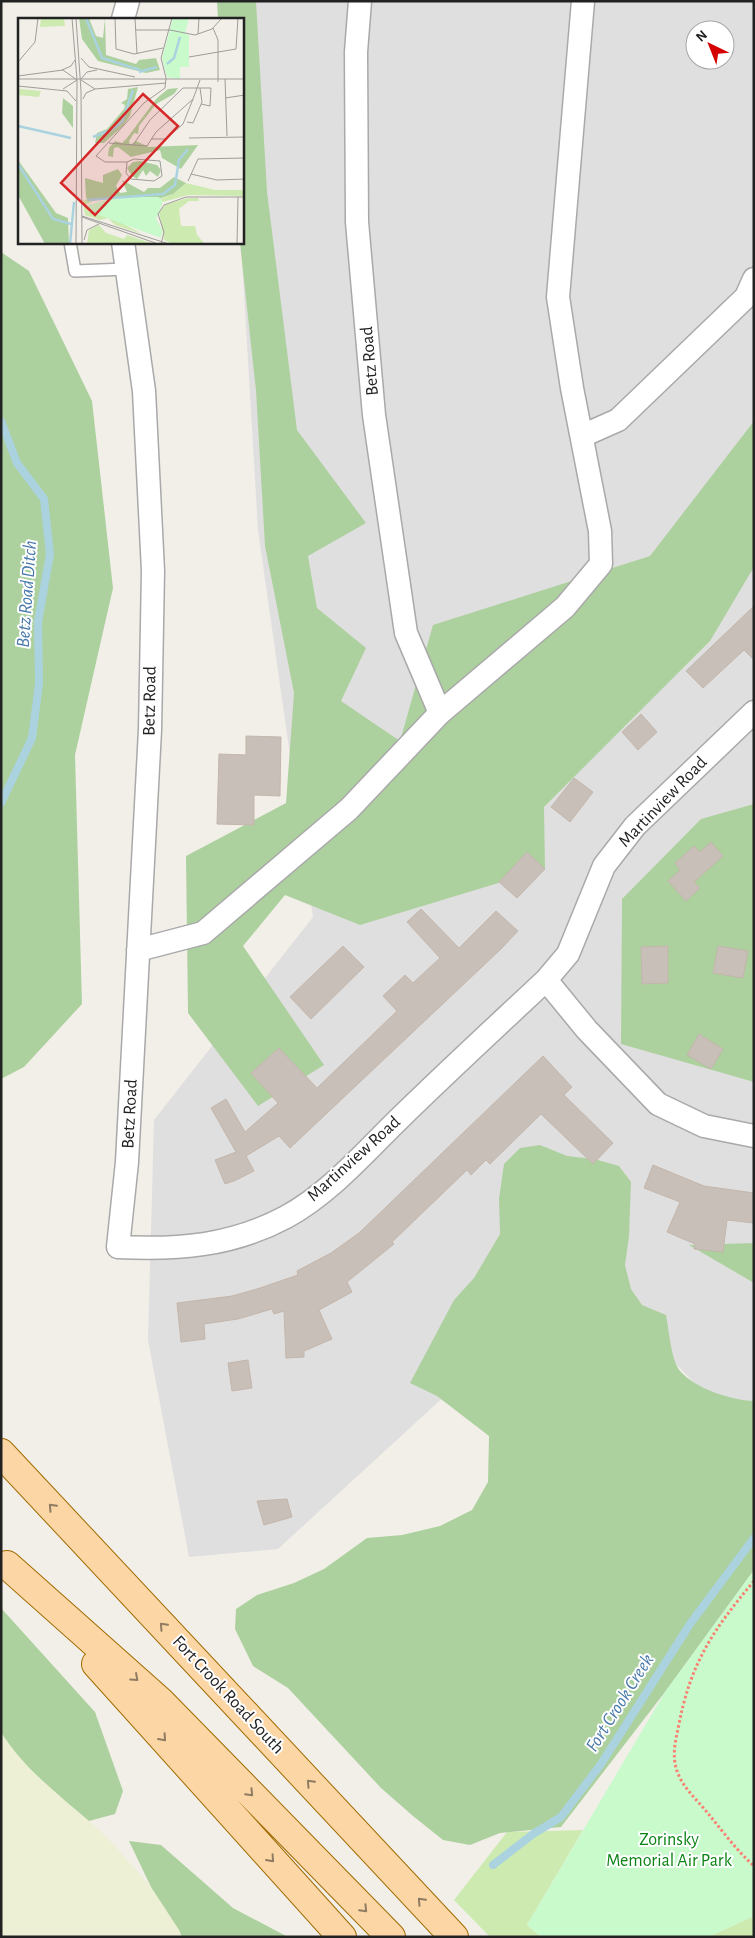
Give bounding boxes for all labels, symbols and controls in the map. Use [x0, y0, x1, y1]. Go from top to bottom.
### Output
inset map [18, 18, 244, 244]
north arrow [685, 20, 735, 70]
text: N [693, 28, 710, 45]
street label: Betz Road [358, 325, 382, 397]
water label: Betz Road Ditch [14, 540, 40, 648]
street label: Betz Road [140, 666, 160, 736]
street label: Martinview Road [615, 753, 711, 851]
street label: Betz Road [119, 1079, 141, 1149]
street label: Martinview Road [304, 1113, 404, 1205]
one-way arrow [49, 1504, 58, 1513]
one-way arrow [160, 1622, 169, 1631]
street label: Fort Crook Road South [169, 1633, 287, 1757]
water label: Fort Crook Creek [582, 1651, 658, 1755]
one-way arrow [129, 1672, 138, 1681]
one-way arrow [157, 1732, 166, 1741]
one-way arrow [307, 1779, 316, 1788]
one-way arrow [244, 1787, 253, 1796]
park label: Zorinsky Memorial Air Park [606, 1831, 733, 1870]
one-way arrow [265, 1853, 274, 1862]
one-way arrow [418, 1898, 427, 1907]
one-way arrow [358, 1903, 367, 1912]

